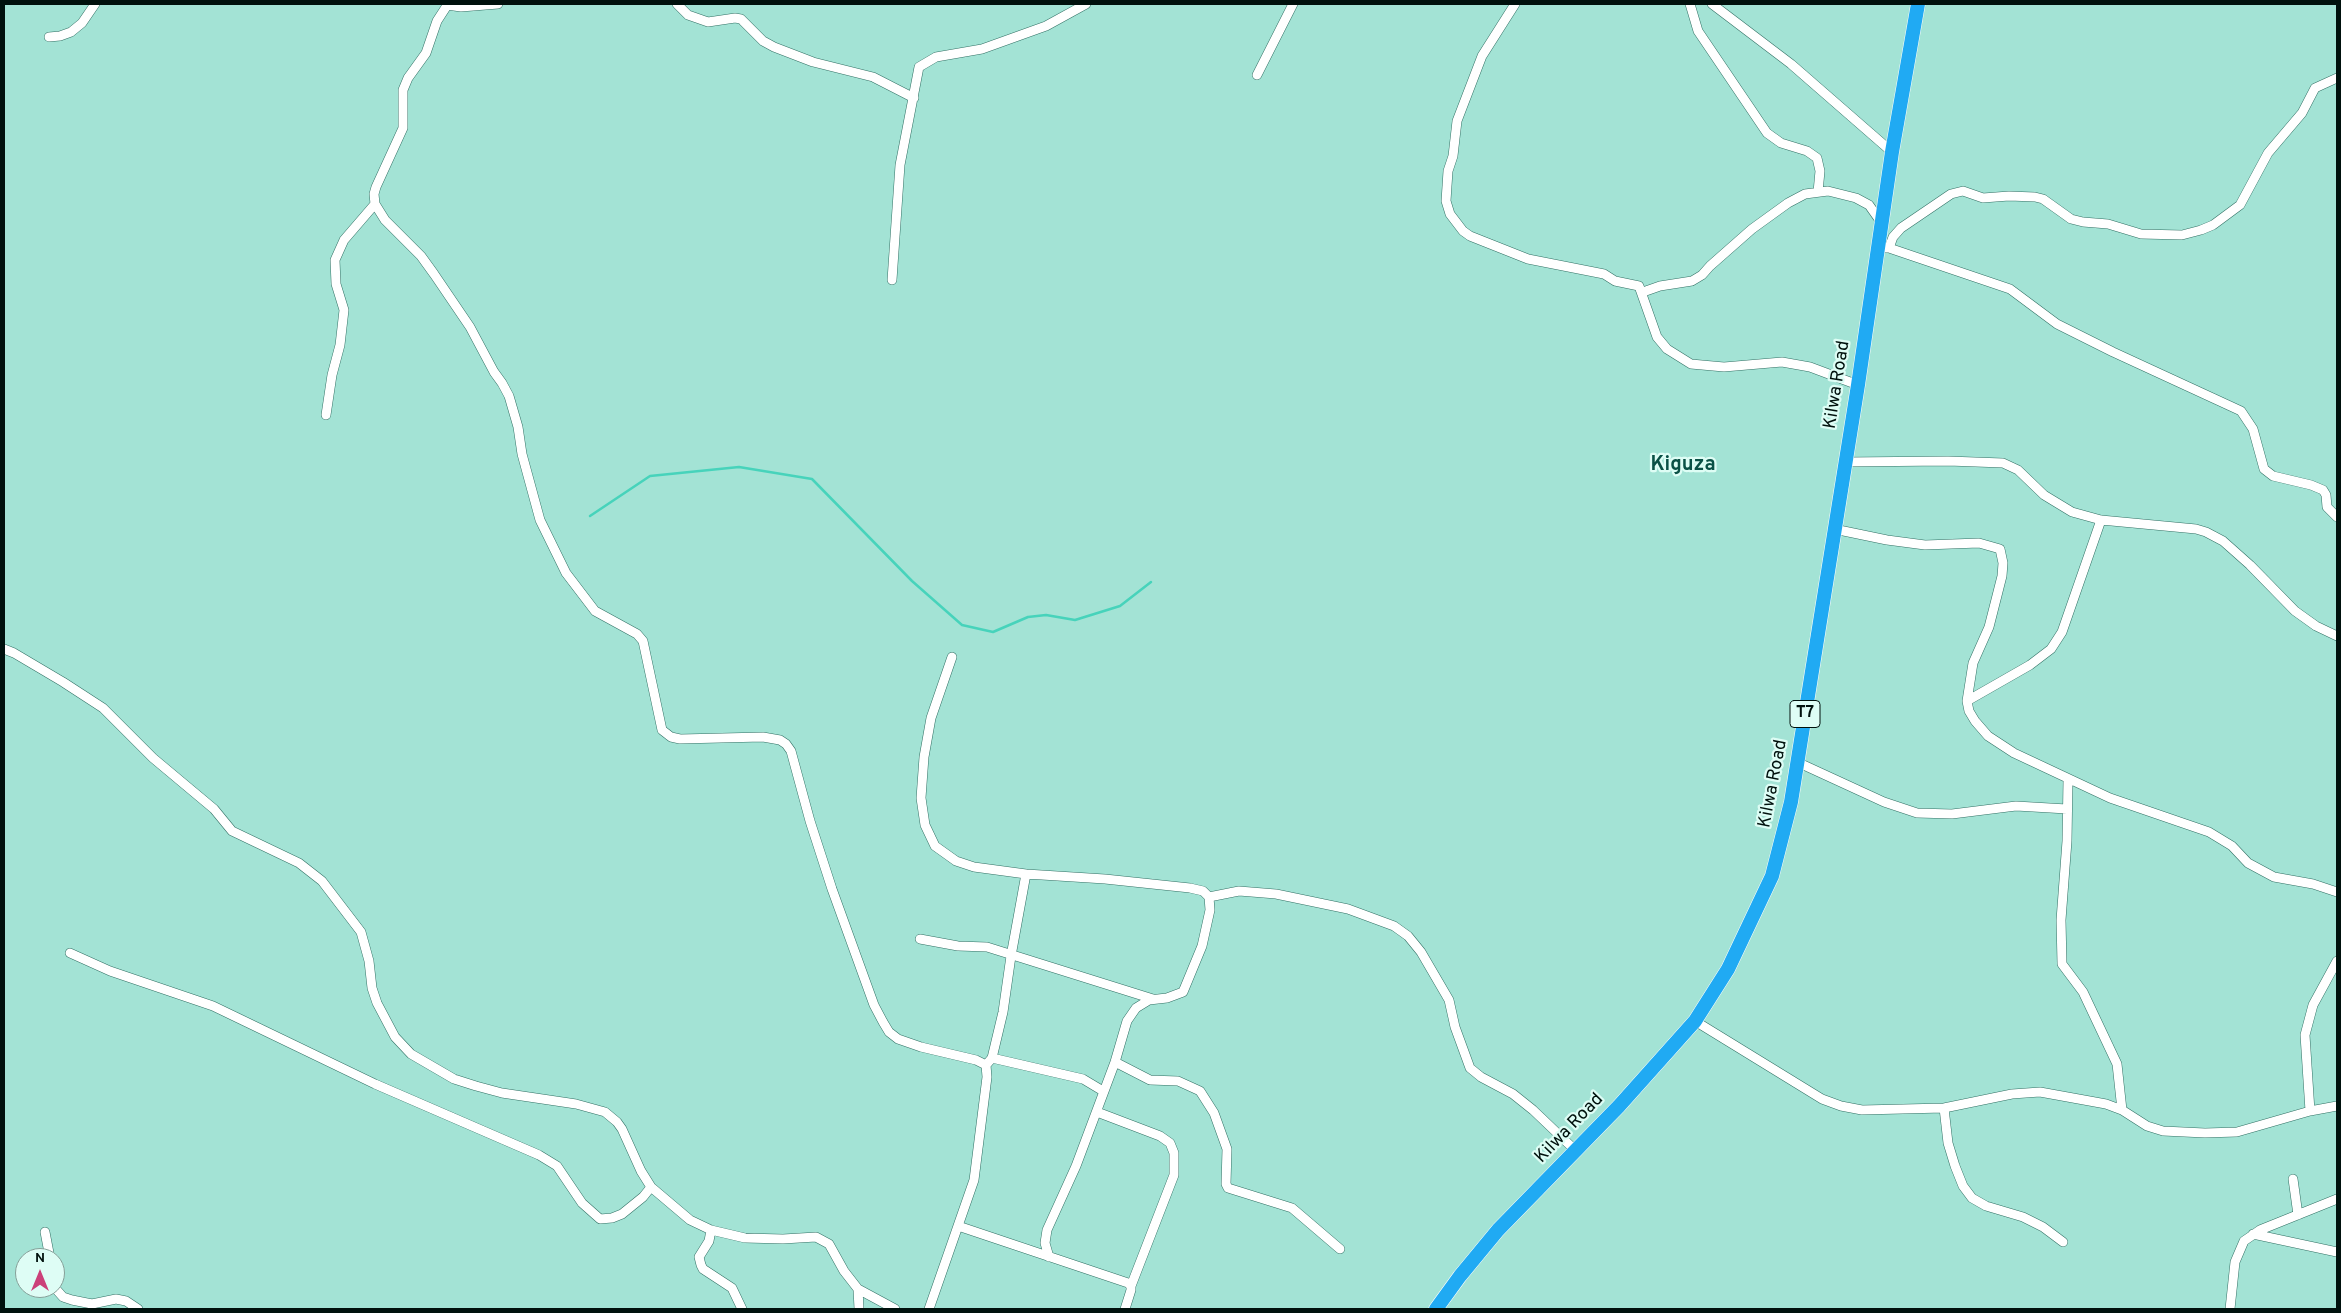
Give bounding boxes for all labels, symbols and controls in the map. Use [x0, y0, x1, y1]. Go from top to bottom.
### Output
street label: Kilwa Road [1820, 339, 1856, 431]
district label: Kiguza [1650, 454, 1716, 478]
road number: T7 [1790, 701, 1820, 728]
street label: Kilwa Road [1755, 738, 1793, 830]
street label: Kilwa Road [1531, 1089, 1609, 1169]
north arrow [15, 1248, 65, 1298]
text: N [35, 1250, 45, 1267]

